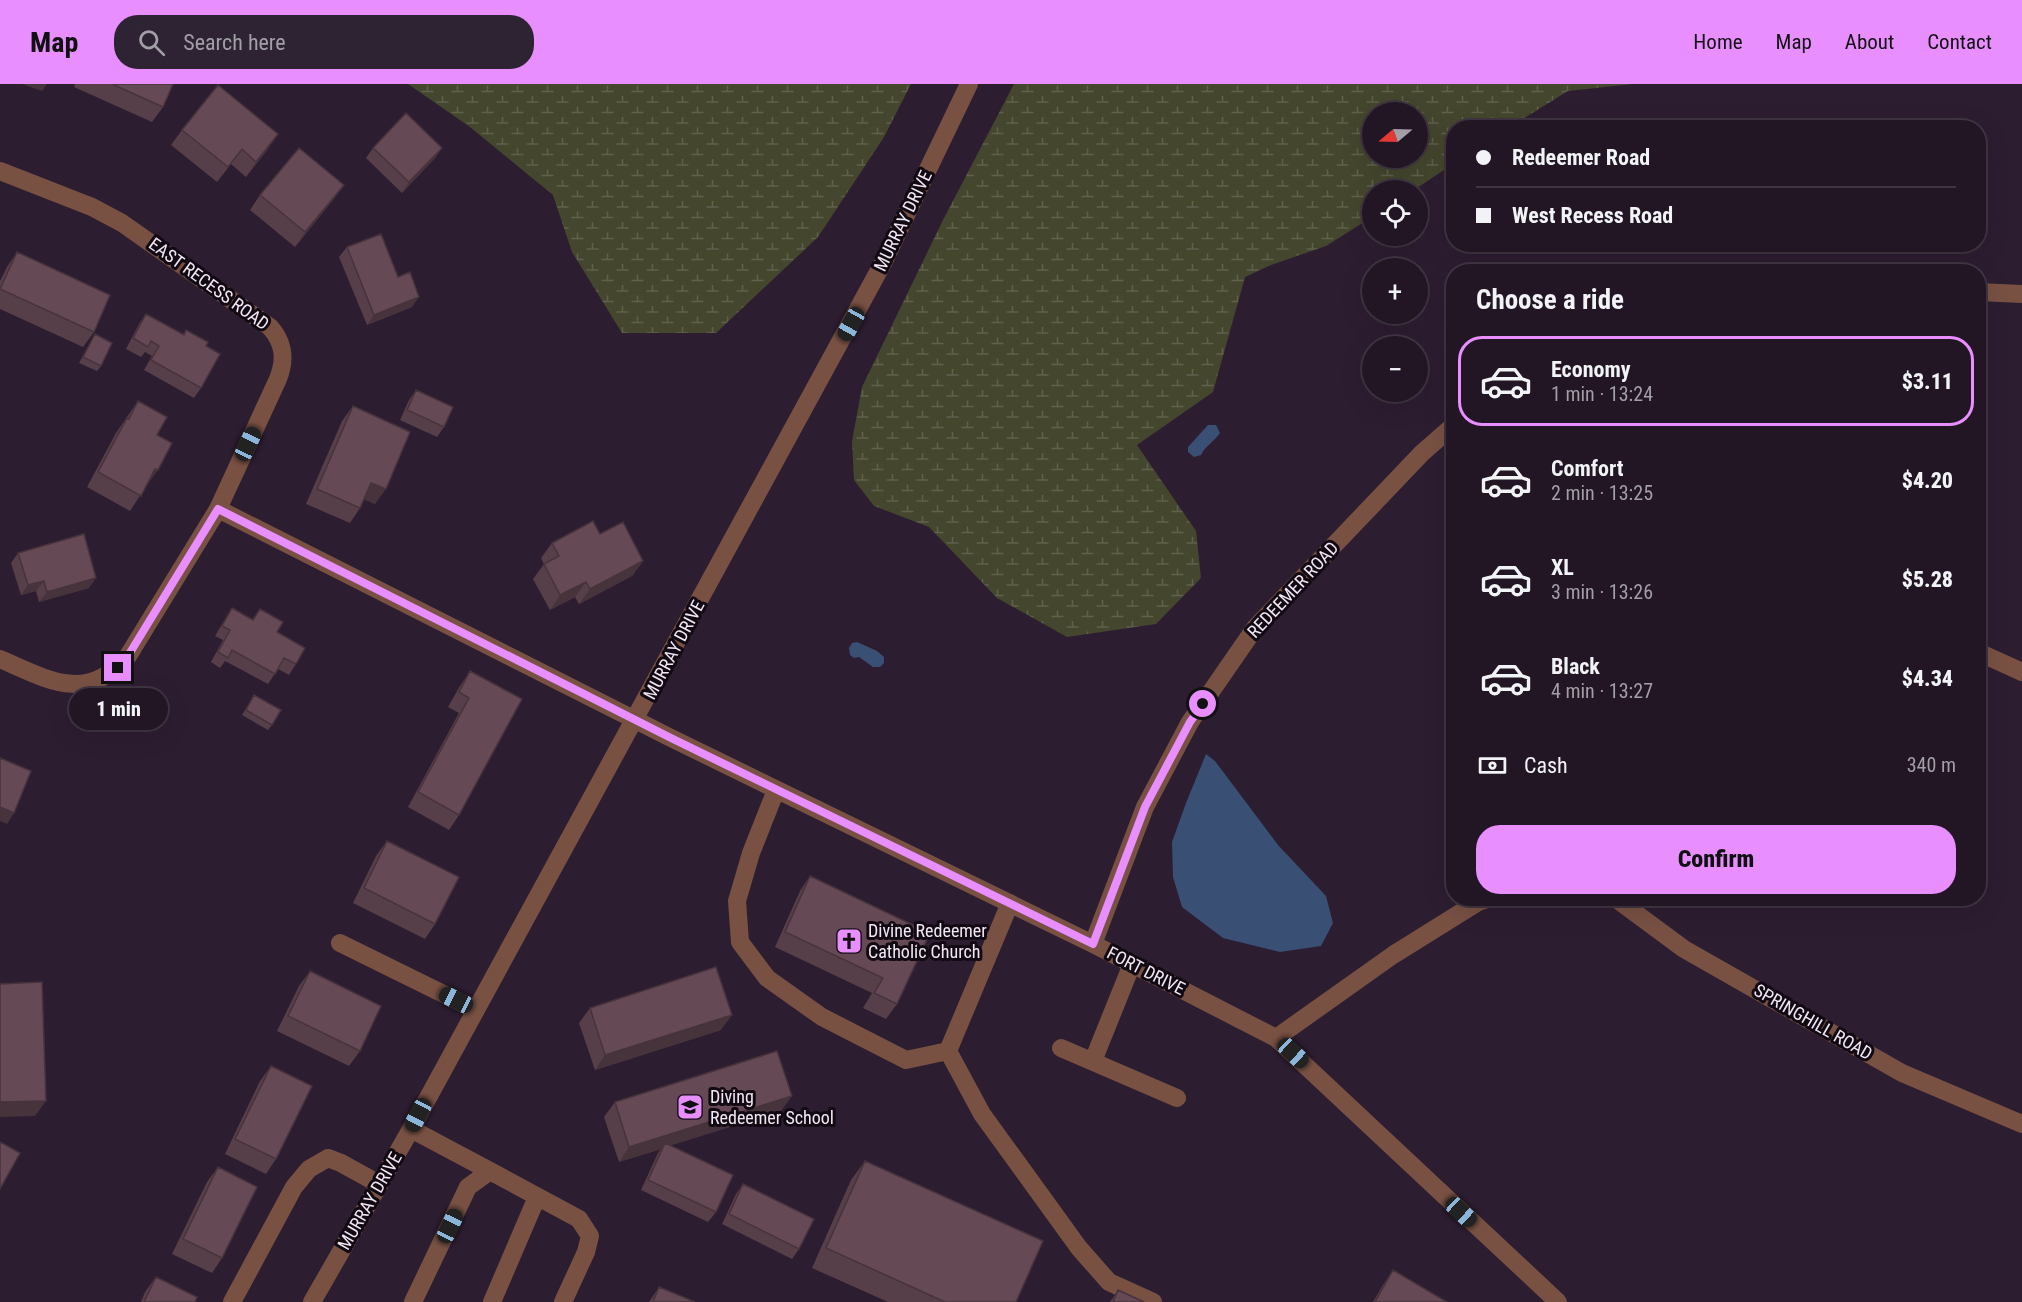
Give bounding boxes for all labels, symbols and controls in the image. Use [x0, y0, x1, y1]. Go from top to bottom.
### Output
search box [114, 15, 534, 69]
text: Map [30, 26, 78, 59]
icon: search [135, 26, 168, 59]
text: Search here [183, 30, 286, 55]
text: Home [1693, 30, 1743, 54]
text: Map [1776, 30, 1812, 54]
text: About [1845, 30, 1894, 54]
text: Contact [1927, 30, 1992, 54]
north arrow [1362, 102, 1428, 168]
map controls [1362, 102, 1428, 402]
text: Redeemer Road [1512, 145, 1650, 170]
street label: MURRAY DRIVE [869, 167, 936, 275]
button: locate [1362, 180, 1428, 246]
text: West Recess Road [1512, 203, 1673, 228]
street label: EAST RECESS ROAD [145, 233, 273, 334]
button: + [1362, 258, 1428, 324]
text: Choose a ride [1476, 284, 1624, 316]
car [834, 304, 868, 344]
button: − [1362, 336, 1428, 402]
icon: car [1479, 354, 1533, 408]
text: Economy [1551, 357, 1631, 382]
text: $3.11 [1902, 369, 1953, 394]
text: 1 min · 13:24 [1551, 382, 1653, 406]
car [232, 424, 264, 464]
icon: car [1479, 453, 1533, 507]
text: Comfort [1551, 456, 1624, 481]
text: $4.20 [1902, 468, 1953, 493]
text: 2 min · 13:25 [1551, 481, 1653, 505]
street label: REDEEMER ROAD [1243, 537, 1343, 642]
icon: car [1479, 552, 1533, 606]
text: XL [1551, 555, 1574, 580]
text: $5.28 [1902, 567, 1953, 592]
text: 3 min · 13:26 [1551, 580, 1653, 604]
street label: MURRAY DRIVE [639, 597, 709, 703]
icon: car [1479, 651, 1533, 705]
route end [104, 654, 131, 681]
text: Black [1551, 654, 1600, 679]
text: $4.34 [1902, 666, 1953, 691]
text: 4 min · 13:27 [1551, 679, 1653, 703]
callout: 1 min [68, 689, 168, 731]
route start [1189, 690, 1216, 717]
text: 1 min [96, 697, 141, 721]
icon: cash [1476, 749, 1509, 782]
text: Cash [1524, 753, 1568, 778]
text: 340 m [1907, 753, 1956, 777]
button: Confirm [1476, 825, 1956, 894]
place label: Divine Redeemer Catholic Church [868, 920, 987, 962]
church icon: Divine Redeemer Catholic Church [834, 926, 864, 956]
street label: FORT DRIVE [1104, 942, 1189, 999]
street label: SPRINGHILL ROAD [1750, 979, 1876, 1064]
car [436, 984, 476, 1016]
car [1274, 1034, 1312, 1072]
place label: Diving Redeemer School [710, 1086, 834, 1128]
school or university icon: Diving Redeemer School [675, 1092, 705, 1122]
car [402, 1095, 434, 1135]
street label: MURRAY DRIVE [333, 1148, 406, 1253]
car [1442, 1193, 1480, 1231]
car [434, 1206, 466, 1246]

